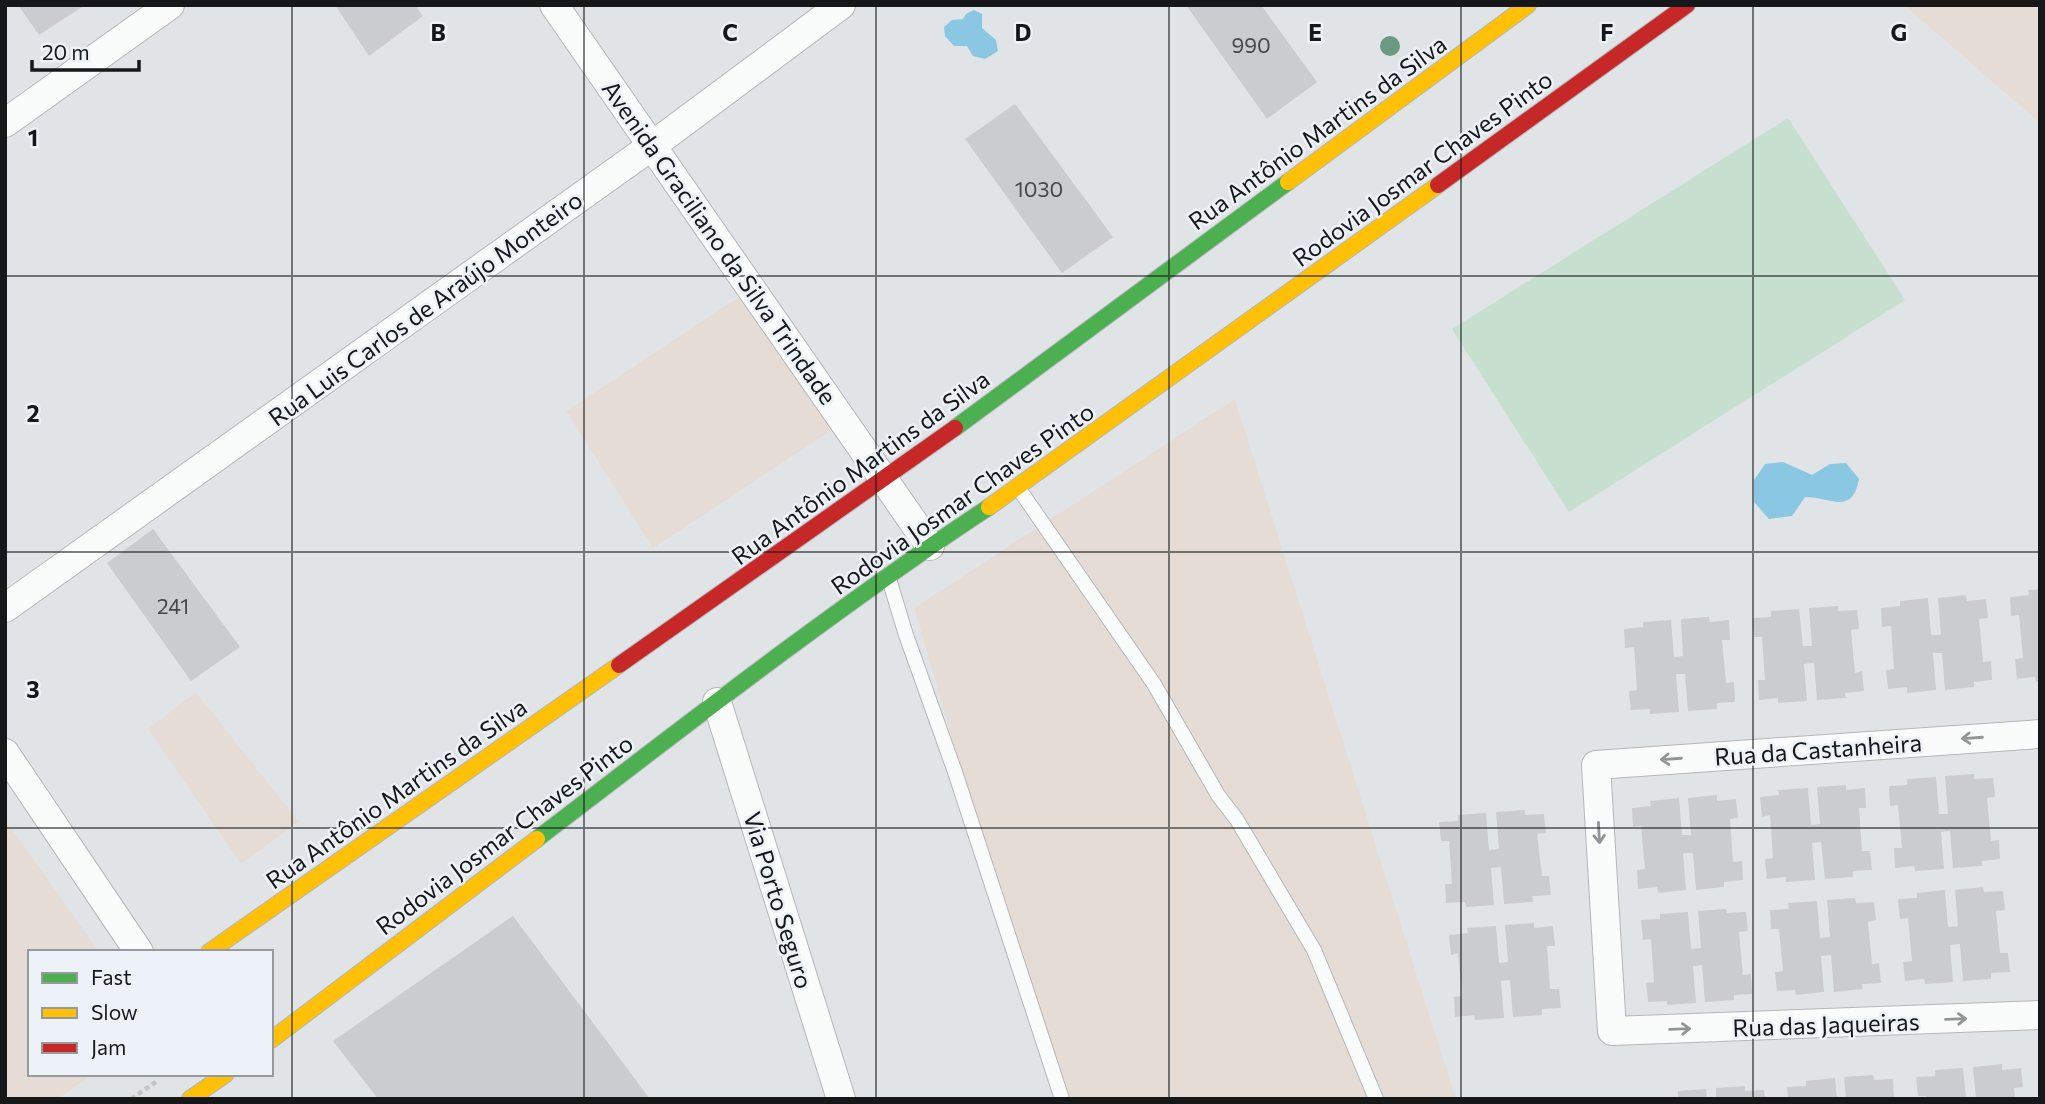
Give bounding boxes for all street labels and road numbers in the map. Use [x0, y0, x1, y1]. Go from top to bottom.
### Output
street label: Rua Antônio Martins da Silva [1182, 29, 1452, 235]
street label: Rodovia Josmar Chaves Pinto [1286, 64, 1558, 272]
street label: Avenida Graciliano da Silva Trindade [597, 75, 843, 409]
street label: Rua Luis Carlos de Araújo Monteiro [262, 184, 588, 432]
street label: Rua Antônio Martins da Silva [725, 364, 995, 570]
street label: Rodovia Josmar Chaves Pinto [825, 396, 1099, 600]
street label: Rua Antônio Martins da Silva [260, 692, 532, 894]
street label: Rua da Castanheira [1713, 727, 1923, 771]
street label: Rodovia Josmar Chaves Pinto [370, 728, 638, 940]
street label: Via Porto Seguro [738, 808, 820, 992]
street label: Rua das Jaqueiras [1732, 1006, 1920, 1042]

